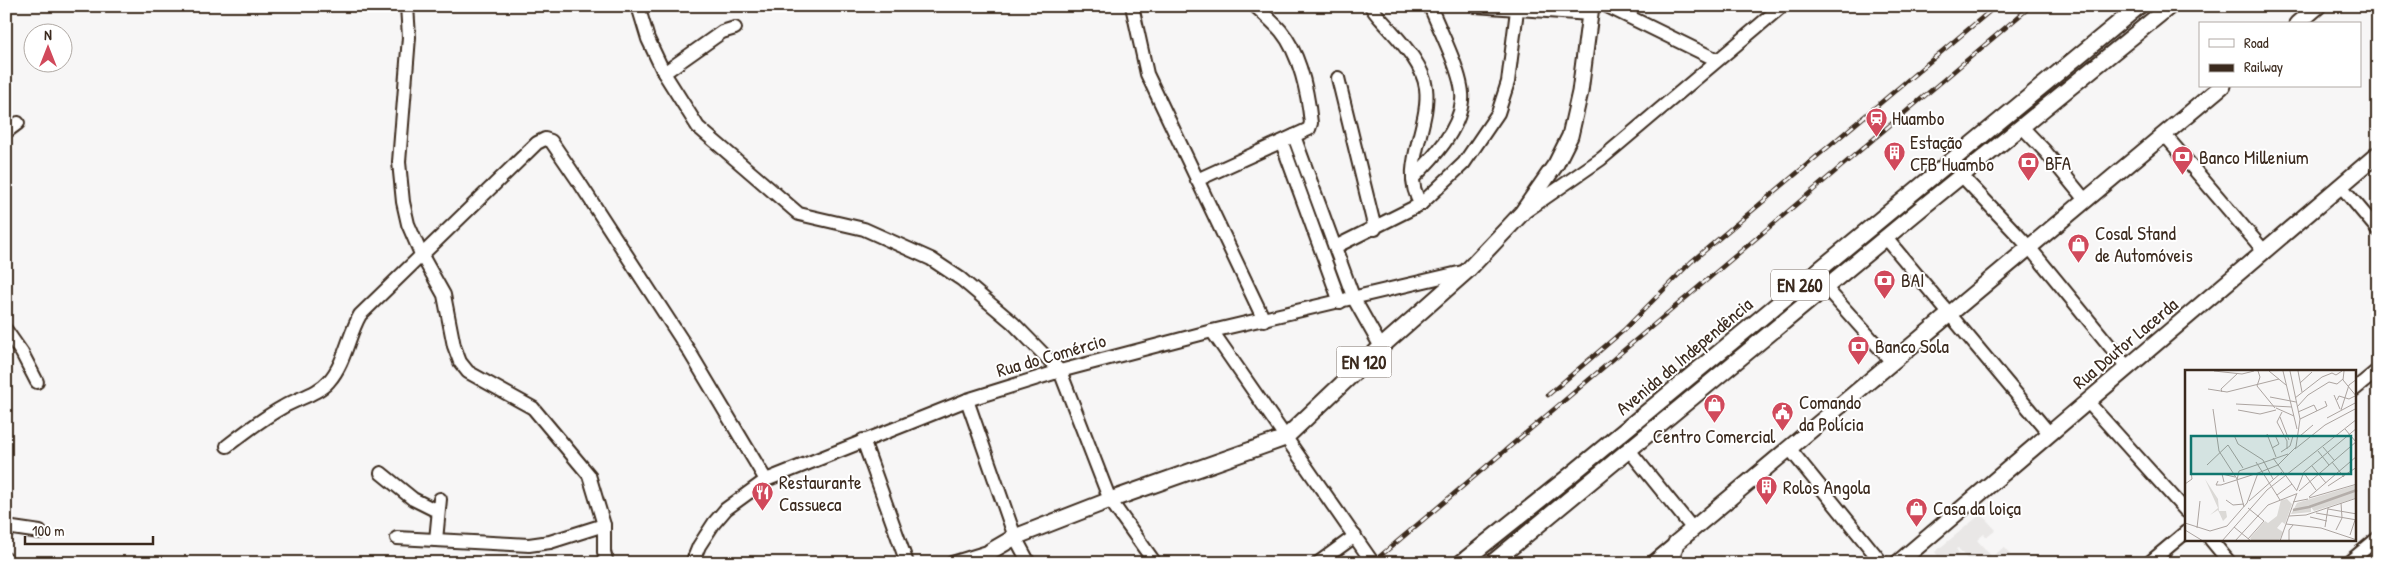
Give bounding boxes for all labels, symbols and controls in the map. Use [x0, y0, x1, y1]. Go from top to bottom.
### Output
north arrow [22, 22, 72, 72]
legend [2199, 22, 2362, 88]
text: N [44, 25, 52, 44]
text: Road [2244, 32, 2269, 53]
text: Railway [2244, 56, 2283, 77]
place label: Huambo [1892, 105, 1945, 131]
station icon: Huambo [1864, 106, 1888, 137]
place label: Estação CFB Huambo [1910, 129, 1994, 177]
building icon: Estação CFB Huambo [1882, 141, 1906, 172]
place label: Banco Millenium [2199, 144, 2309, 170]
bank icon: Banco Millenium [2171, 145, 2195, 176]
place label: BFA [2045, 150, 2071, 176]
bank icon: BFA [2017, 151, 2041, 182]
place label: Cosal Stand de Automóveis [2095, 220, 2193, 268]
shop icon: Cosal Stand de Automóveis [2067, 232, 2091, 263]
place label: BAI [1901, 267, 1924, 293]
bank icon: BAI [1873, 268, 1897, 299]
road number: EN 260 [1771, 270, 1829, 300]
street label: Avenida da Independência [1610, 291, 1758, 421]
street label: Rua Doutor Lacerda [2067, 291, 2184, 395]
street label: Rua do Comércio [993, 327, 1109, 383]
place label: Banco Sola [1875, 333, 1950, 359]
bank icon: Banco Sola [1847, 334, 1871, 365]
road number: EN 120 [1336, 347, 1392, 378]
inset map [2185, 370, 2356, 542]
place label: Comando da Polícia [1799, 389, 1864, 437]
shop icon: Centro Comercial [1702, 393, 1726, 424]
public building icon: Comando da Polícia [1771, 401, 1795, 432]
place label: Centro Comercial [1653, 423, 1776, 449]
place label: Restaurante Cassueca [779, 469, 862, 517]
place label: Rolos Angola [1783, 474, 1871, 500]
building icon: Rolos Angola [1755, 475, 1779, 506]
restaurant icon: Restaurante Cassueca [751, 481, 775, 512]
place label: Casa da loiça [1933, 495, 2022, 521]
shop icon: Casa da loiça [1905, 496, 1929, 527]
scale bar [25, 514, 152, 546]
text: 100 m [32, 520, 65, 541]

